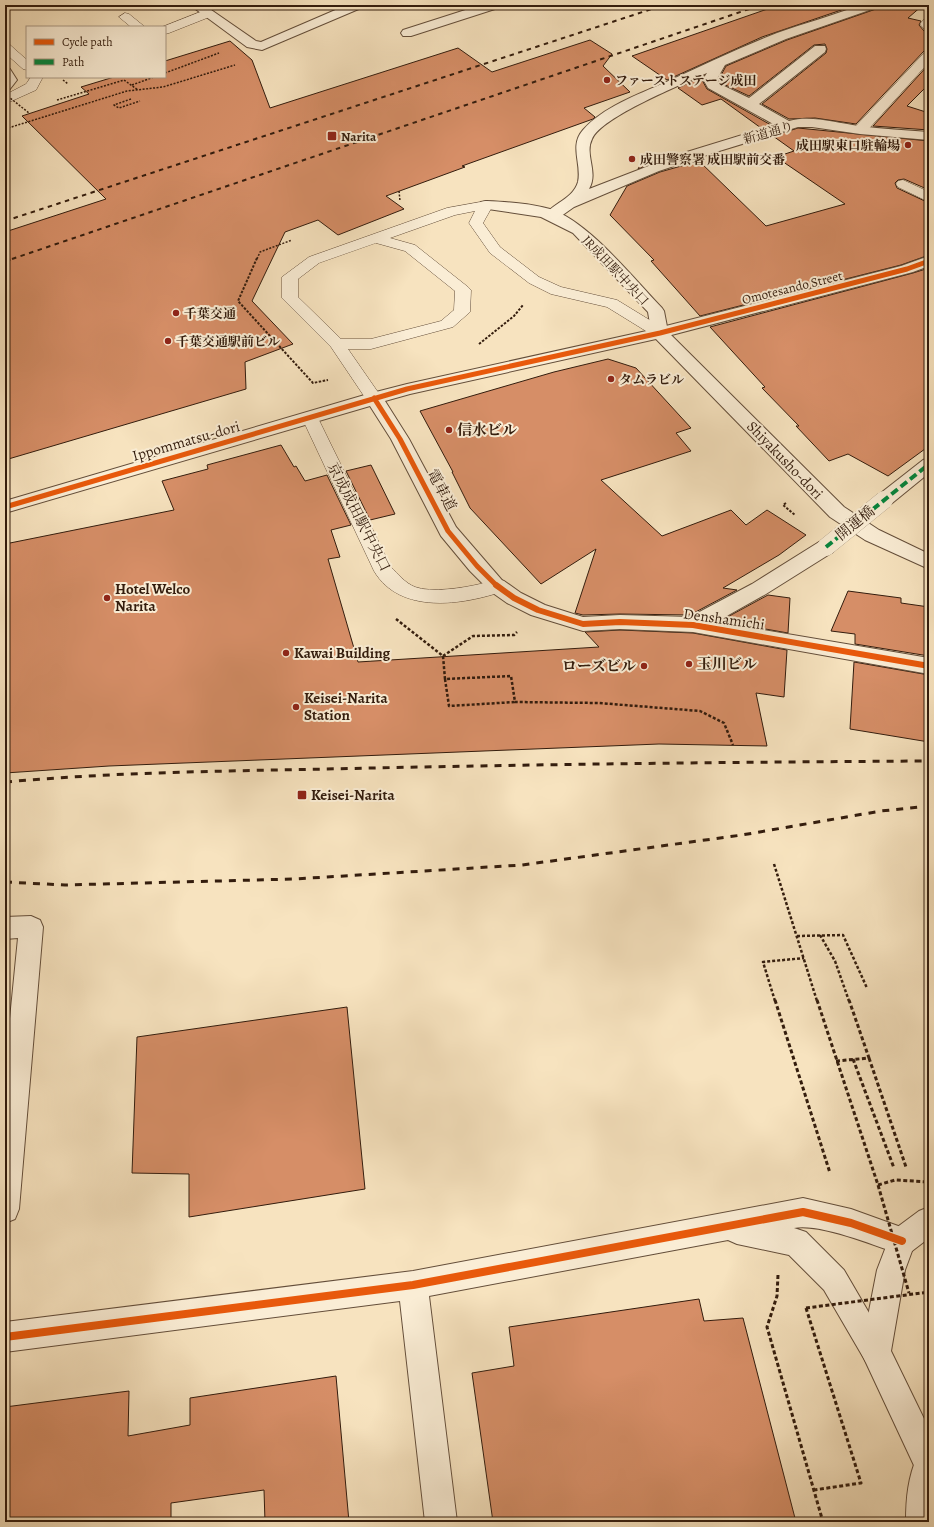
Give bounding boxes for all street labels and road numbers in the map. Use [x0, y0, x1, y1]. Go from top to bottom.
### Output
street label: 新道通り [741, 117, 795, 148]
street label: JR成田駅中央口 [579, 232, 653, 309]
street label: Omotesando Street [740, 267, 845, 308]
street label: Ippommatsu-dori [130, 416, 242, 466]
street label: Shiyakusho-dori [742, 416, 828, 504]
street label: 京成成田駅中央口 [323, 459, 395, 575]
street label: 電車道 [423, 465, 461, 515]
street label: 開運橋 [831, 501, 879, 545]
street label: Denshamichi [682, 603, 766, 635]

